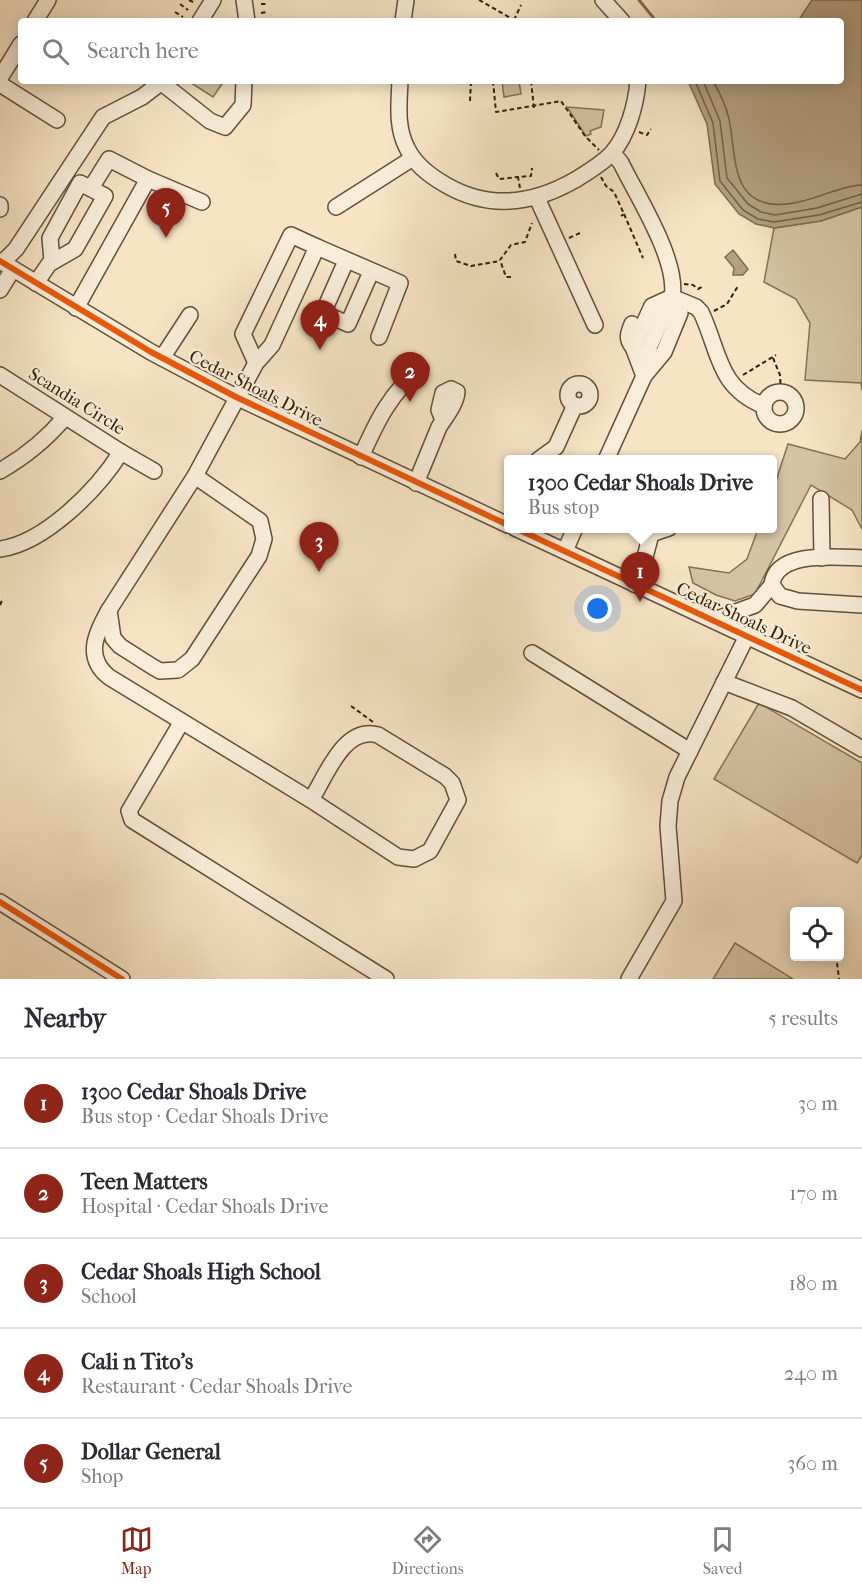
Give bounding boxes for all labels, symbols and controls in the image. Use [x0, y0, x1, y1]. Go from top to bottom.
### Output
search box [18, 18, 844, 84]
icon: search [39, 35, 72, 68]
text: Search here [87, 38, 199, 64]
pin: 5 [146, 188, 186, 238]
pin: 4 [300, 300, 340, 350]
street label: Cedar Shoals Drive [186, 346, 326, 431]
pin: 2 [390, 352, 430, 402]
street label: Scandia Circle [25, 363, 129, 439]
popup [504, 455, 777, 533]
text: 1300 Cedar Shoals Drive [528, 470, 753, 496]
text: Bus stop [528, 496, 599, 519]
pin: 3 [300, 522, 338, 572]
pin: 1 [620, 552, 660, 602]
street label: Cedar Shoals Drive [673, 578, 815, 659]
your location [583, 594, 612, 623]
map controls [790, 907, 844, 961]
button: locate [790, 907, 844, 961]
text: Nearby [24, 1003, 106, 1034]
text: 5 results [768, 1007, 838, 1030]
text: 1300 Cedar Shoals Drive [81, 1079, 306, 1105]
text: 1 [40, 1092, 47, 1115]
text: 30 m [798, 1092, 838, 1115]
text: Bus stop · Cedar Shoals Drive [81, 1105, 328, 1128]
text: Teen Matters [81, 1169, 208, 1195]
text: 2 [38, 1182, 49, 1205]
text: 170 m [789, 1182, 838, 1205]
text: Hospital · Cedar Shoals Drive [81, 1195, 328, 1218]
text: Cedar Shoals High School [81, 1259, 321, 1285]
text: 3 [39, 1272, 48, 1295]
text: 180 m [789, 1272, 838, 1295]
text: School [81, 1285, 137, 1308]
text: Cali n Tito's [81, 1349, 193, 1375]
text: 4 [38, 1362, 49, 1385]
text: 240 m [784, 1362, 838, 1385]
text: Restaurant · Cedar Shoals Drive [81, 1375, 352, 1398]
text: Dollar General [81, 1439, 221, 1465]
text: 5 [39, 1452, 48, 1475]
text: 360 m [787, 1452, 838, 1475]
text: Shop [81, 1465, 123, 1488]
tab: Map [120, 1523, 153, 1578]
tab: Directions [392, 1523, 464, 1578]
tab: Saved [703, 1523, 742, 1578]

